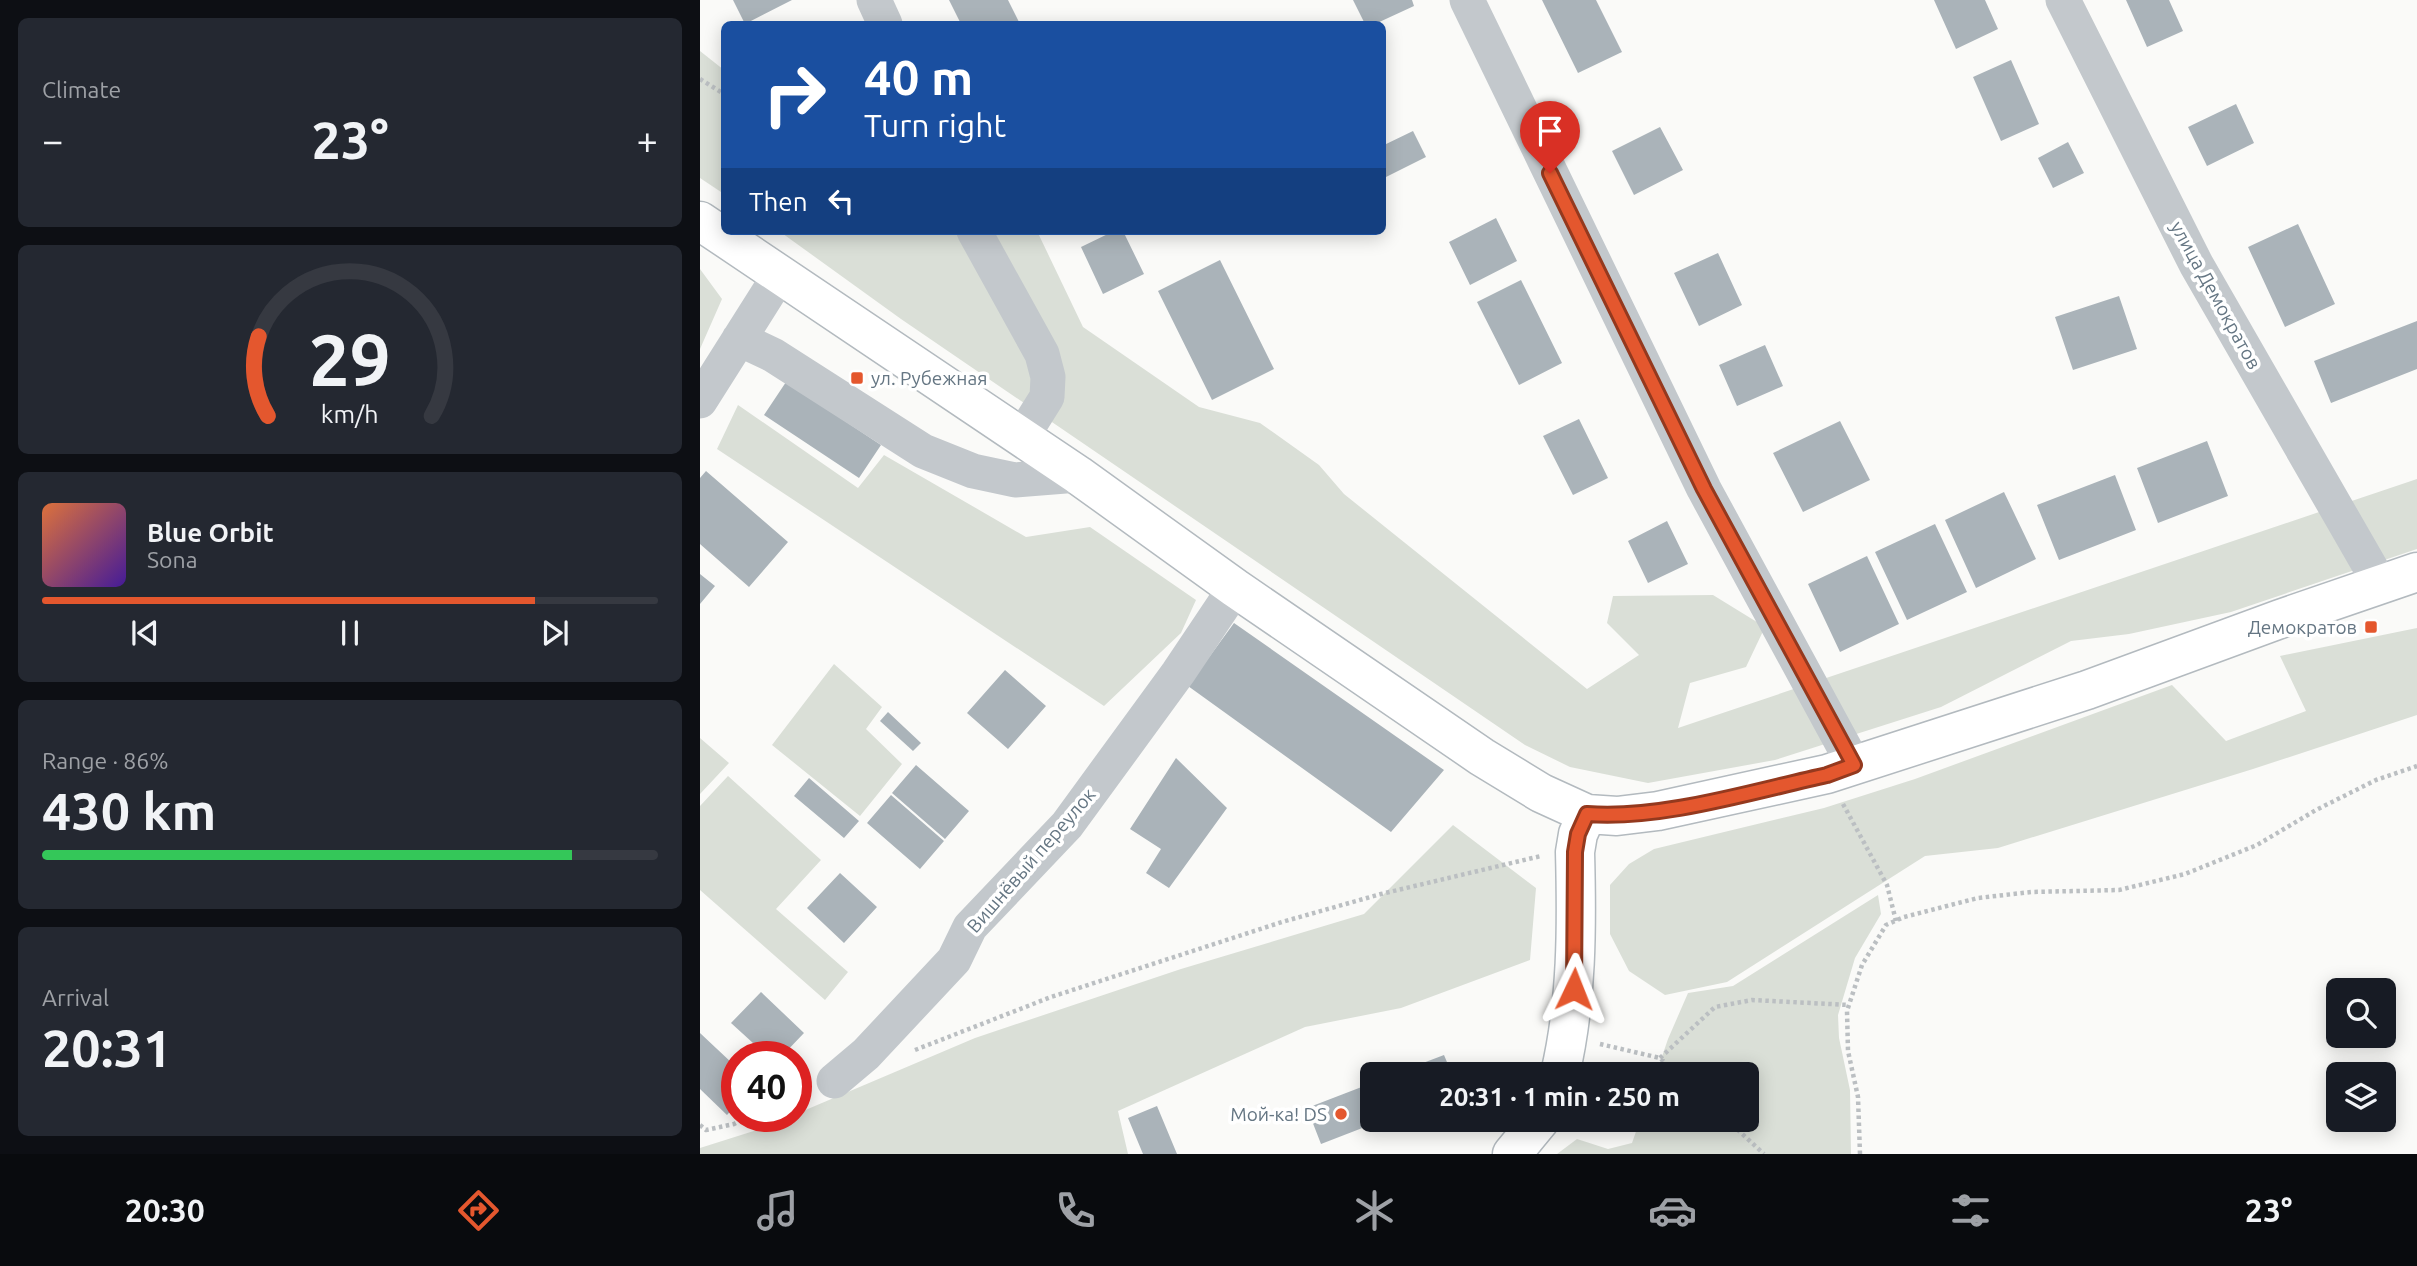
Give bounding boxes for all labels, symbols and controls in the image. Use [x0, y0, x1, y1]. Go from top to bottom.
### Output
icon: right [749, 49, 840, 140]
text: 40 m [864, 49, 973, 104]
text: Climate [42, 77, 121, 102]
pin [1520, 101, 1580, 173]
text: Turn right [864, 107, 1006, 143]
text: 23° [311, 111, 389, 169]
icon: arrive [1531, 112, 1569, 150]
text: − [42, 119, 63, 161]
text: + [637, 119, 658, 161]
icon: left [822, 182, 860, 220]
text: Then [749, 187, 808, 216]
street label: улица Демократов [2166, 217, 2266, 373]
text: 29 [309, 318, 391, 400]
place label: ул. Рубежная [871, 367, 987, 389]
marker: ул. Рубежная [849, 370, 865, 386]
text: km/h [321, 400, 379, 428]
text: Blue Orbit [147, 518, 274, 547]
text: Sona [147, 547, 197, 572]
icon: previous [126, 614, 164, 652]
icon: pause [331, 614, 369, 652]
icon: next [536, 614, 574, 652]
place label: Демократов [2248, 616, 2357, 638]
marker: Демократов [2363, 619, 2379, 635]
text: Range · 86% [42, 748, 169, 773]
text: 430 km [42, 782, 216, 840]
street label: Вишнёвый переулок [962, 783, 1100, 937]
position arrow [1537, 952, 1611, 1026]
map controls [2326, 978, 2396, 1132]
button: search [2326, 978, 2396, 1048]
text: Arrival [42, 985, 109, 1010]
text: 20:31 [42, 1019, 172, 1077]
speed limit sign: 40 [721, 1041, 812, 1132]
button: layers [2326, 1062, 2396, 1132]
text: 20:31 · 1 min · 250 m [1439, 1082, 1680, 1111]
place label: Мой-ка! DS [1230, 1103, 1327, 1125]
marker: Мой-ка! DS [1333, 1106, 1349, 1122]
icon: directions [454, 1186, 503, 1235]
icon: music [753, 1186, 802, 1235]
icon: phone [1051, 1186, 1100, 1235]
icon: climate [1350, 1186, 1399, 1235]
icon: car [1648, 1186, 1697, 1235]
icon: filters [1946, 1186, 1995, 1235]
text: 20:30 [125, 1192, 205, 1228]
text: 23° [2245, 1192, 2292, 1228]

